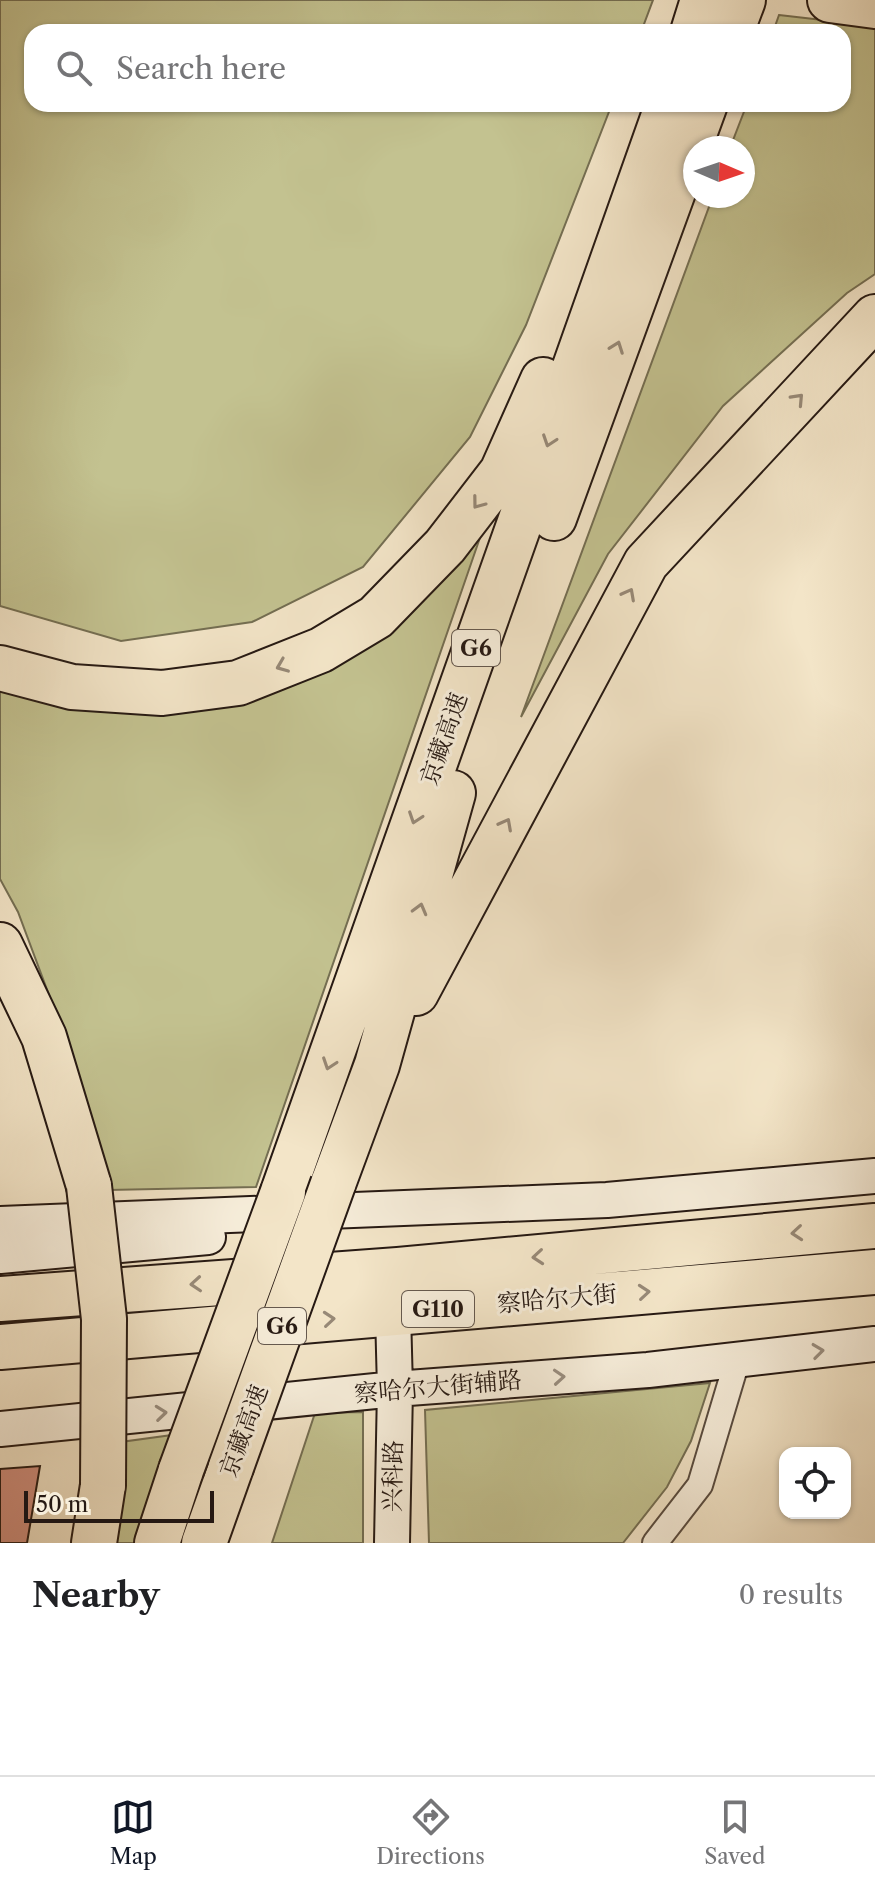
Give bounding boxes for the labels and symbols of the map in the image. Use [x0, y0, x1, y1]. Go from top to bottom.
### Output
north arrow [683, 136, 755, 208]
one-way arrow [607, 341, 623, 355]
one-way arrow [789, 394, 804, 408]
one-way arrow [542, 434, 558, 448]
one-way arrow [474, 494, 488, 508]
one-way arrow [619, 588, 634, 603]
road number: G6 [452, 630, 500, 666]
one-way arrow [276, 656, 290, 673]
street label: 京藏高速 [414, 689, 473, 789]
one-way arrow [409, 811, 425, 825]
one-way arrow [497, 817, 512, 832]
one-way arrow [411, 903, 428, 917]
one-way arrow [322, 1056, 338, 1070]
one-way arrow [790, 1224, 803, 1241]
one-way arrow [531, 1248, 544, 1265]
one-way arrow [189, 1275, 202, 1292]
street label: 察哈尔大街 [496, 1279, 618, 1318]
one-way arrow [638, 1283, 651, 1300]
road number: G110 [402, 1291, 474, 1327]
road number: G6 [258, 1308, 306, 1344]
one-way arrow [323, 1311, 336, 1328]
one-way arrow [812, 1342, 825, 1359]
street label: 察哈尔大街辅路 [353, 1365, 523, 1408]
one-way arrow [553, 1368, 566, 1385]
street label: 京藏高速 [213, 1381, 274, 1481]
one-way arrow [155, 1405, 168, 1422]
street label: 兴科路 [377, 1440, 408, 1512]
scale bar [24, 1487, 214, 1523]

